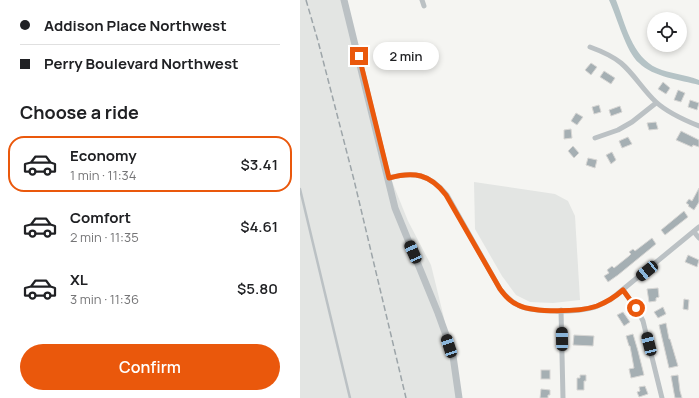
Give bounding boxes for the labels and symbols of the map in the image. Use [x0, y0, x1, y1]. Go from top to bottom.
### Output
callout: 2 min [373, 42, 439, 70]
route end [350, 47, 368, 65]
car [403, 239, 423, 265]
car [634, 259, 660, 283]
route start [627, 299, 645, 317]
car [556, 327, 568, 351]
car [640, 331, 658, 357]
car [440, 333, 458, 359]

